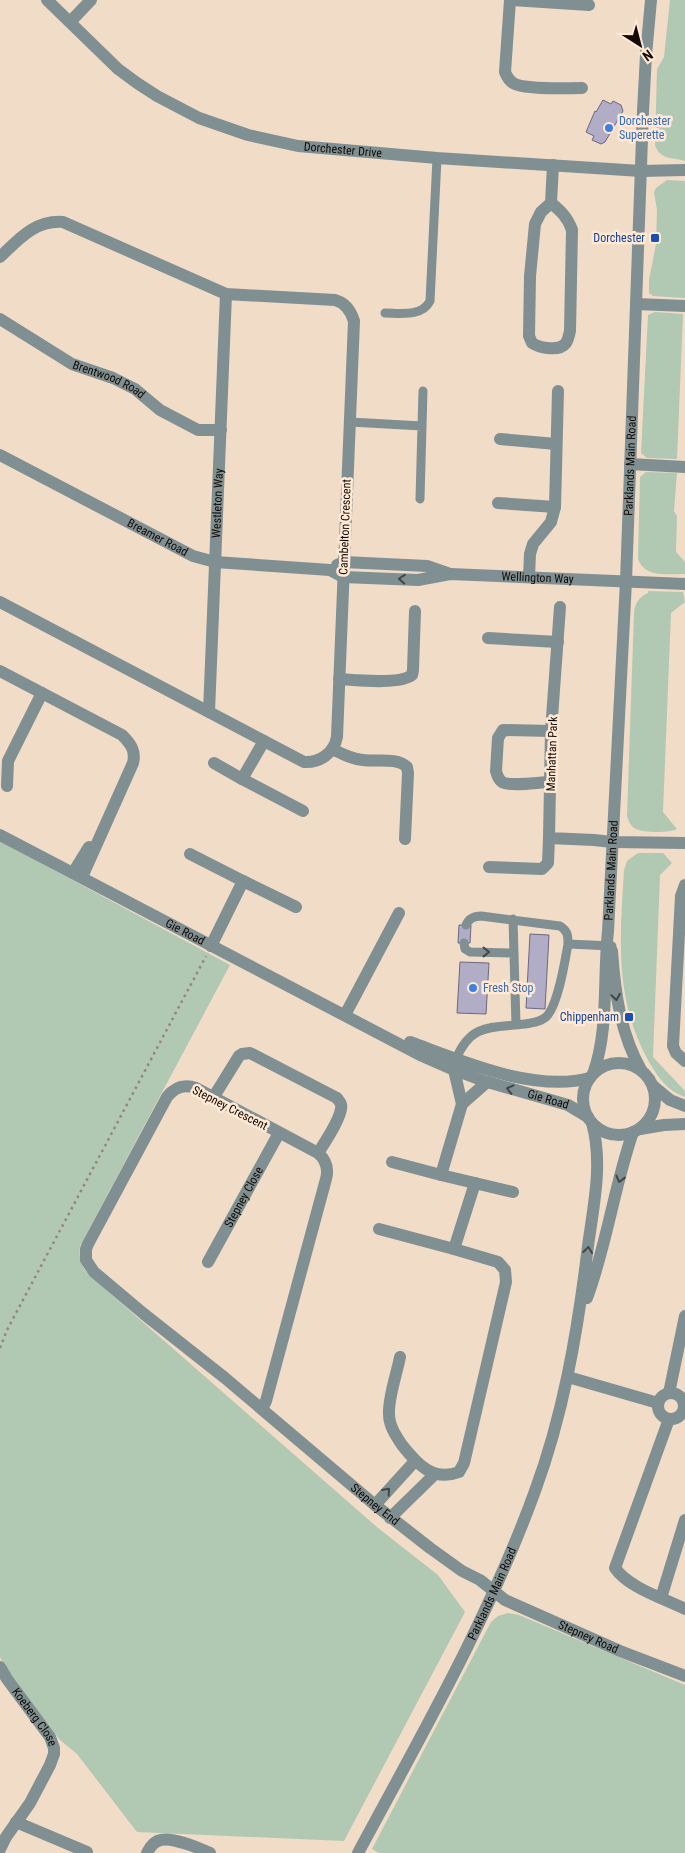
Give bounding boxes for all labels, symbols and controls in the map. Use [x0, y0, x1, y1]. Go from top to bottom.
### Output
north arrow [615, 20, 665, 70]
text: N [639, 47, 656, 65]
place label: Dorchester Superette [619, 114, 671, 142]
marker: Dorchester Superette [603, 122, 615, 134]
street label: Dorchester Drive [303, 140, 383, 160]
place label: Dorchester [593, 231, 645, 245]
marker: Dorchester [649, 232, 661, 244]
street label: Brentwood Road [71, 358, 148, 402]
street label: Parklands Main Road [621, 415, 639, 516]
street label: Westleton Way [209, 468, 226, 538]
street label: Cambelton Crescent [336, 478, 354, 575]
street label: Breamer Road [125, 516, 191, 559]
street label: Wellington Way [501, 569, 574, 586]
one-way arrow [397, 574, 405, 585]
street label: Manhattan Park [544, 716, 560, 792]
street label: Parklands Main Road [602, 820, 621, 921]
street label: Gie Road [163, 916, 207, 948]
one-way arrow [482, 947, 490, 957]
place label: Fresh Stop [483, 981, 533, 995]
marker: Fresh Stop [467, 982, 479, 994]
one-way arrow [610, 992, 620, 1001]
place label: Chippenham [560, 1010, 619, 1024]
marker: Chippenham [623, 1011, 635, 1023]
street label: Stepney Crescent [190, 1083, 270, 1133]
one-way arrow [507, 1084, 515, 1094]
street label: Gie Road [526, 1087, 571, 1112]
street label: Stepney Close [221, 1164, 266, 1230]
one-way arrow [615, 1175, 625, 1183]
one-way arrow [582, 1246, 592, 1255]
street label: Stepney End [348, 1481, 402, 1528]
one-way arrow [382, 1487, 391, 1496]
street label: Parklands Main Road [465, 1545, 519, 1642]
street label: Stepney Road [556, 1617, 621, 1656]
street label: Koeberg Close [9, 1685, 60, 1748]

